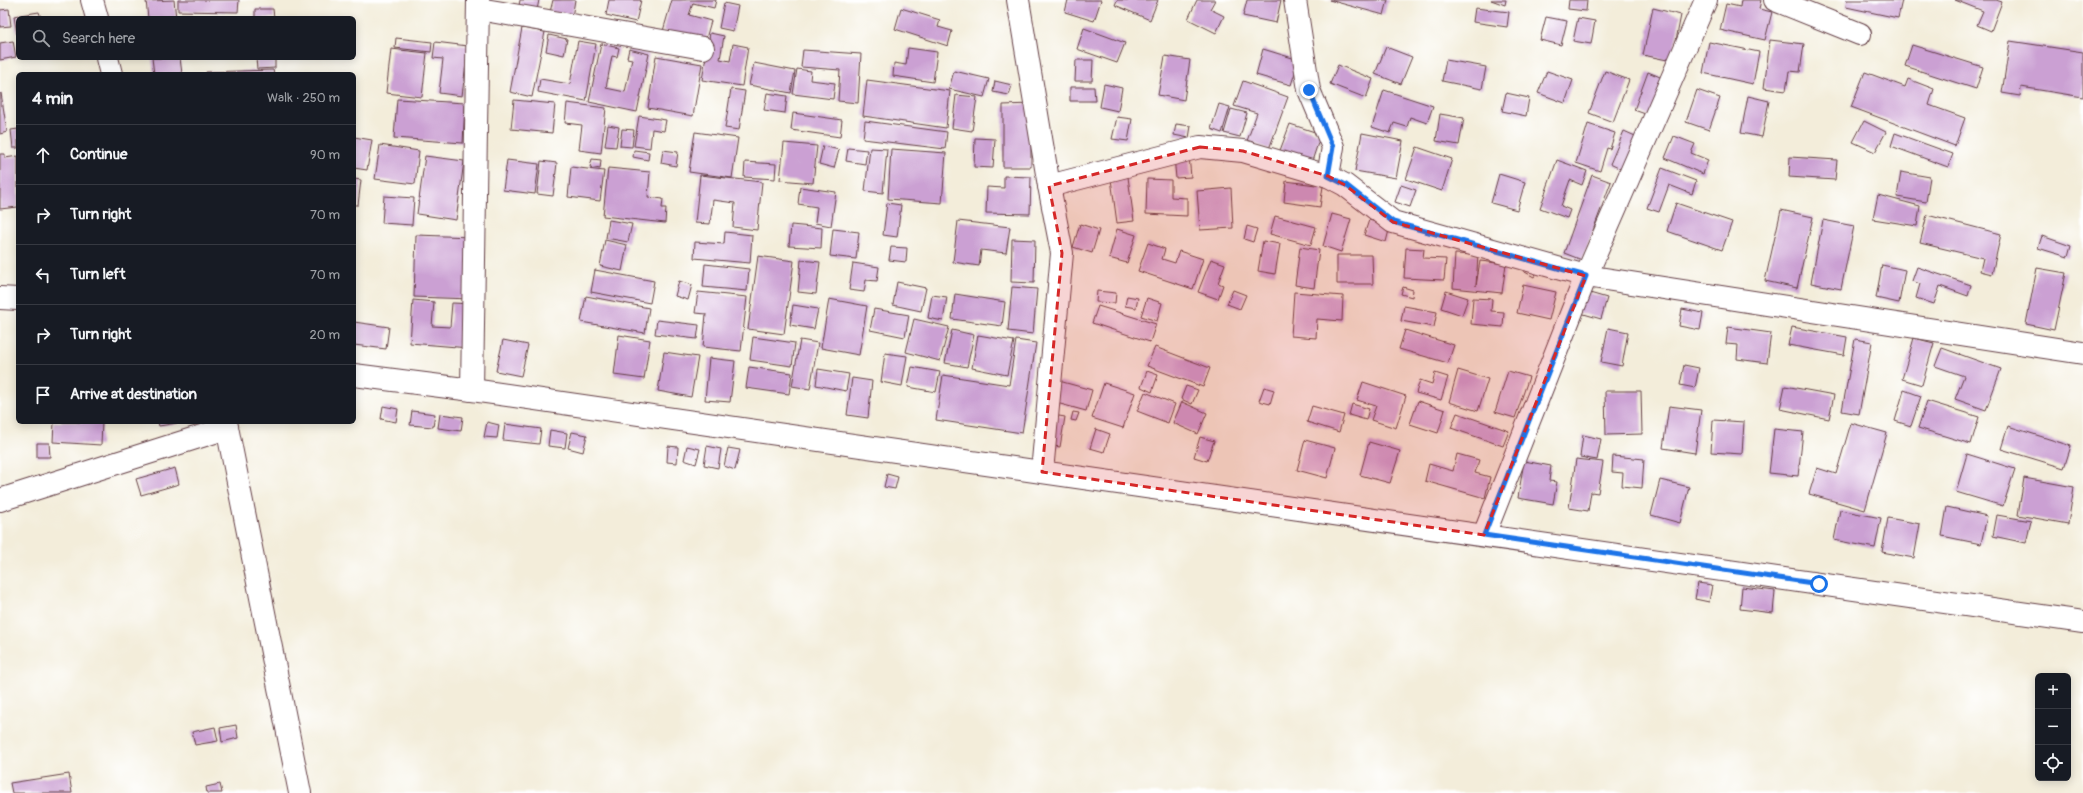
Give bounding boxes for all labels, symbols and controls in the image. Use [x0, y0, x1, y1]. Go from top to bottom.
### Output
search box [16, 16, 356, 60]
icon: search [30, 27, 52, 49]
text: Search here [62, 29, 135, 48]
route end [1300, 81, 1318, 99]
text: 4 min [32, 88, 73, 109]
text: Walk · 250 m [267, 90, 340, 106]
icon: ahead [32, 144, 54, 166]
text: Continue [70, 145, 128, 164]
text: 90 m [310, 147, 340, 163]
icon: right [32, 204, 54, 226]
text: Turn right [70, 205, 131, 224]
text: 70 m [310, 207, 340, 223]
icon: left [32, 264, 54, 286]
text: Turn left [70, 265, 126, 284]
text: 70 m [310, 267, 340, 283]
icon: right [32, 324, 54, 346]
text: Turn right [70, 325, 131, 344]
text: 20 m [309, 327, 340, 343]
icon: arrive [32, 384, 54, 406]
text: Arrive at destination [70, 385, 197, 404]
route start [1810, 575, 1828, 593]
map controls [2035, 673, 2071, 781]
button: + [2035, 673, 2071, 709]
button: − [2035, 709, 2071, 745]
button: locate [2035, 745, 2071, 781]

